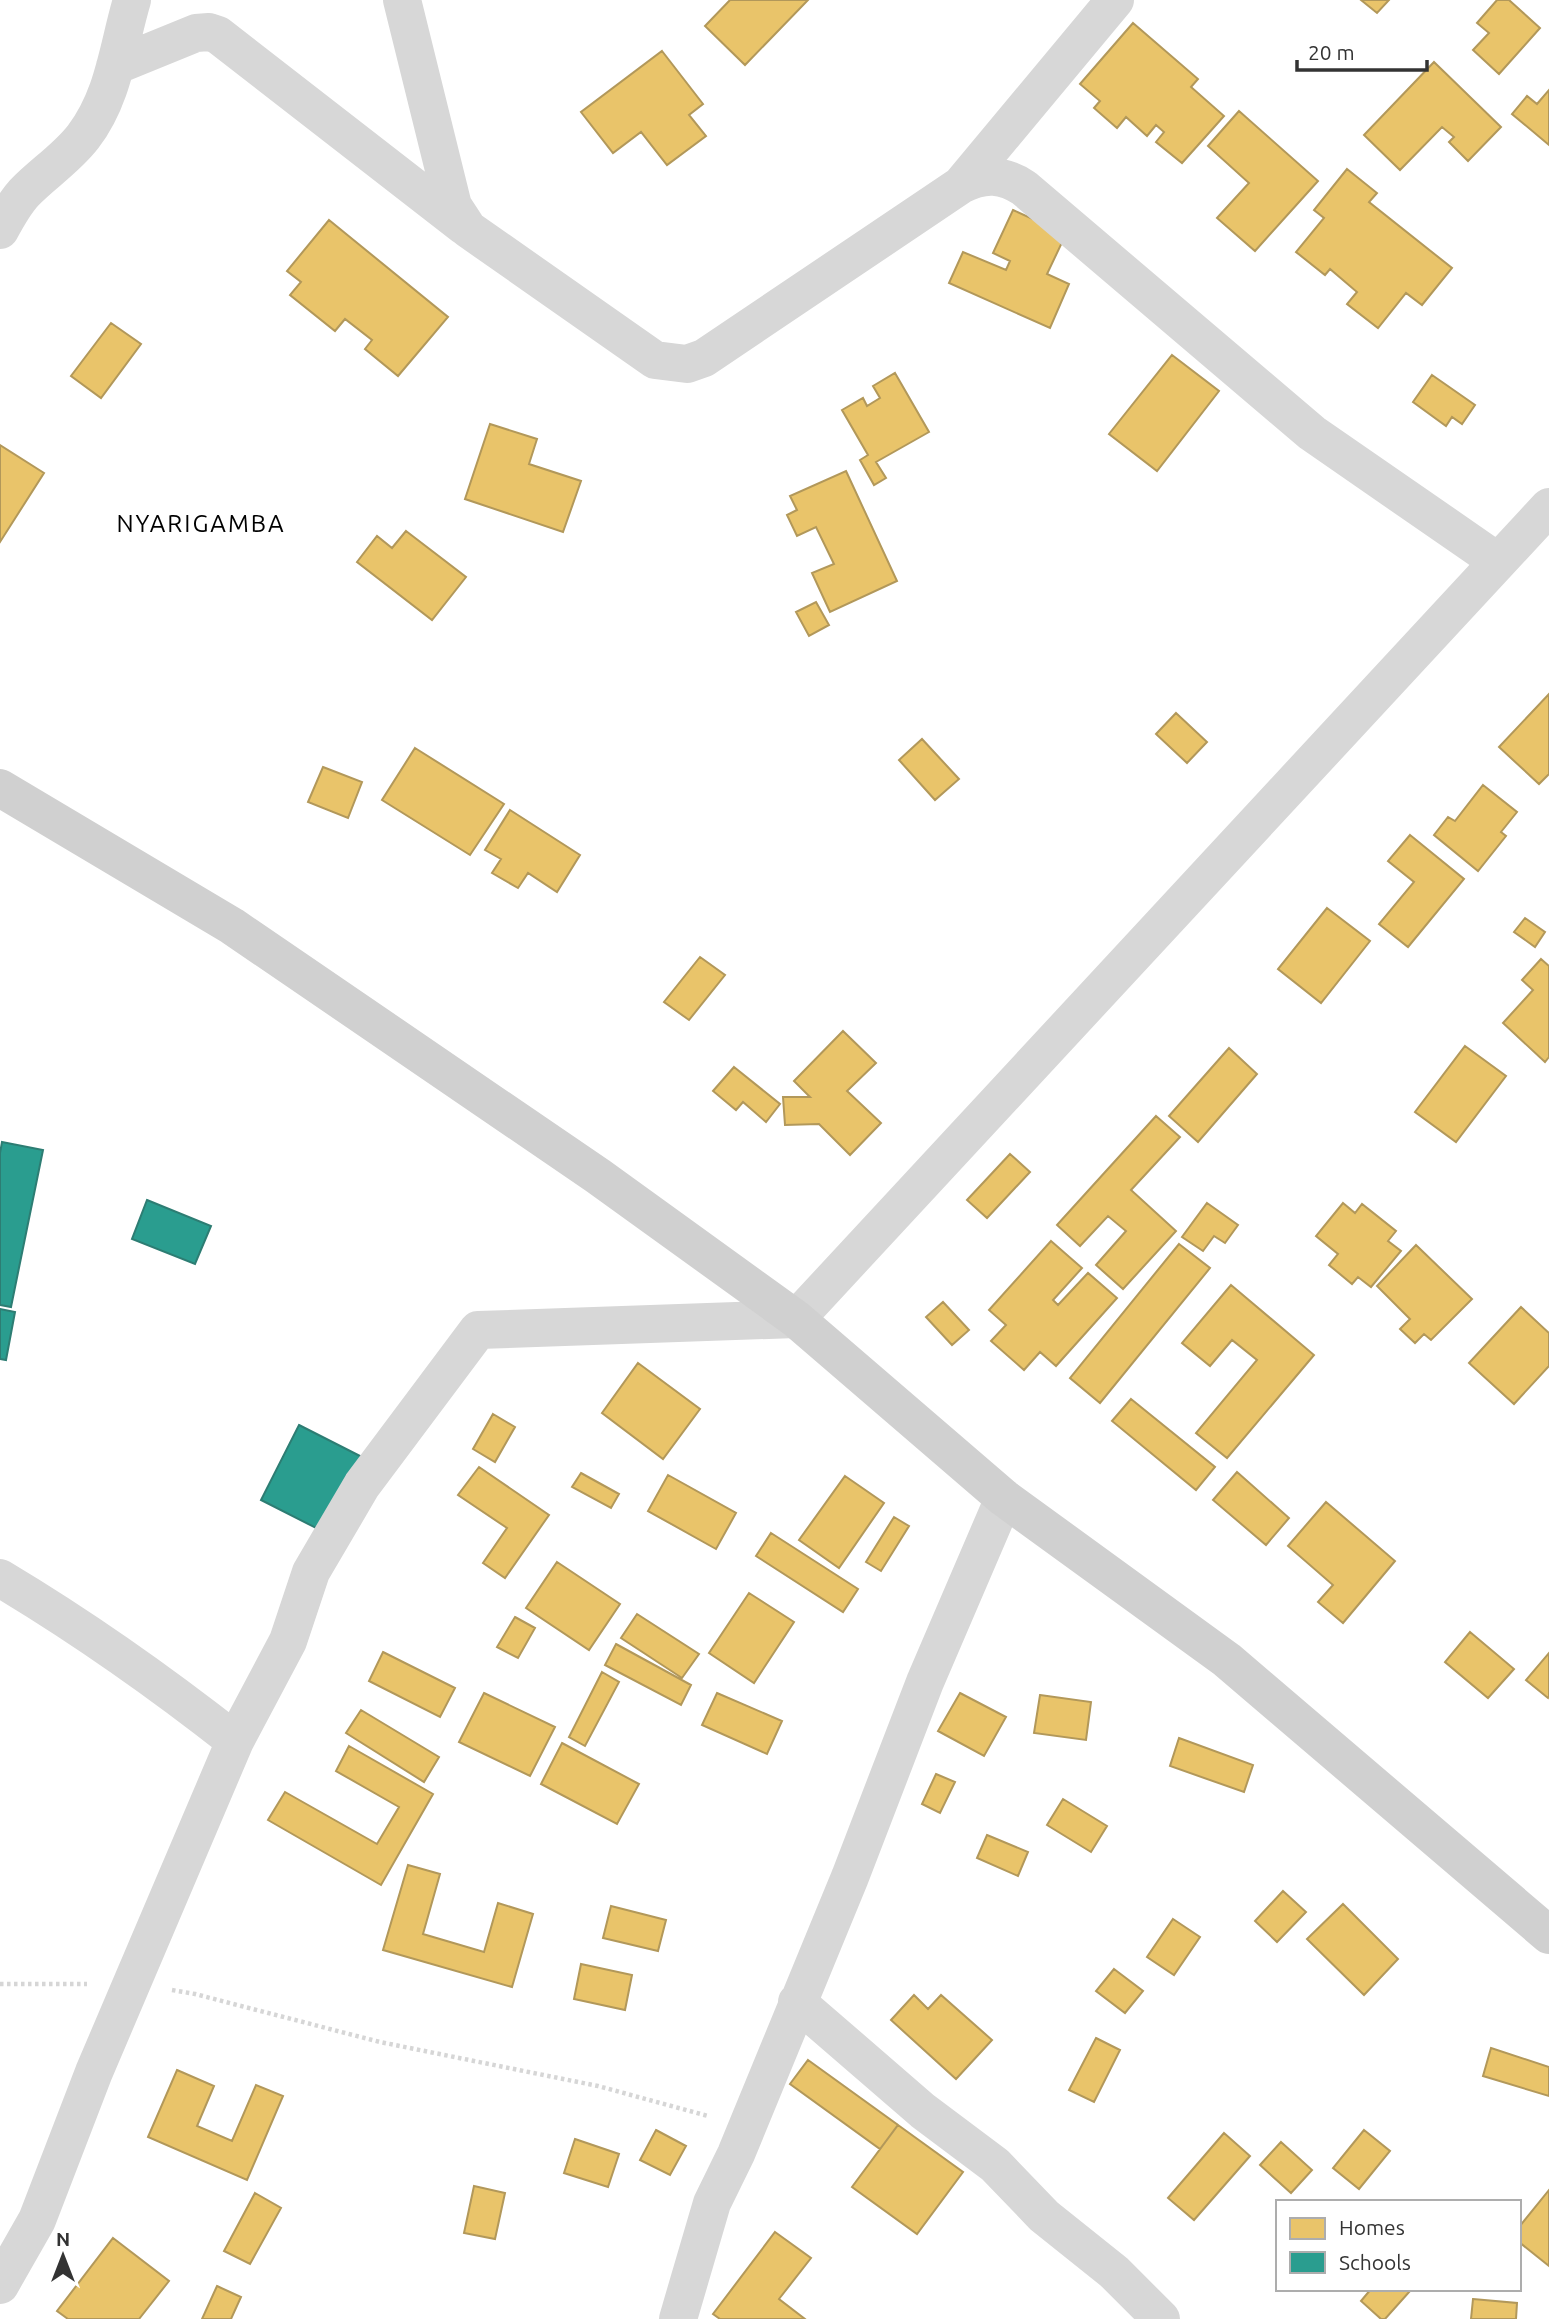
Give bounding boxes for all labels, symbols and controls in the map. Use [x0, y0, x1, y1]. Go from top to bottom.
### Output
scale bar [1297, 28, 1426, 72]
text: 20 m [1308, 40, 1355, 64]
district label: NYARIGAMBA [116, 510, 286, 537]
legend [1276, 2200, 1521, 2291]
text: Homes [1339, 2215, 1405, 2239]
north arrow [28, 2221, 98, 2291]
text: N [56, 2228, 70, 2250]
text: Schools [1339, 2250, 1411, 2274]

